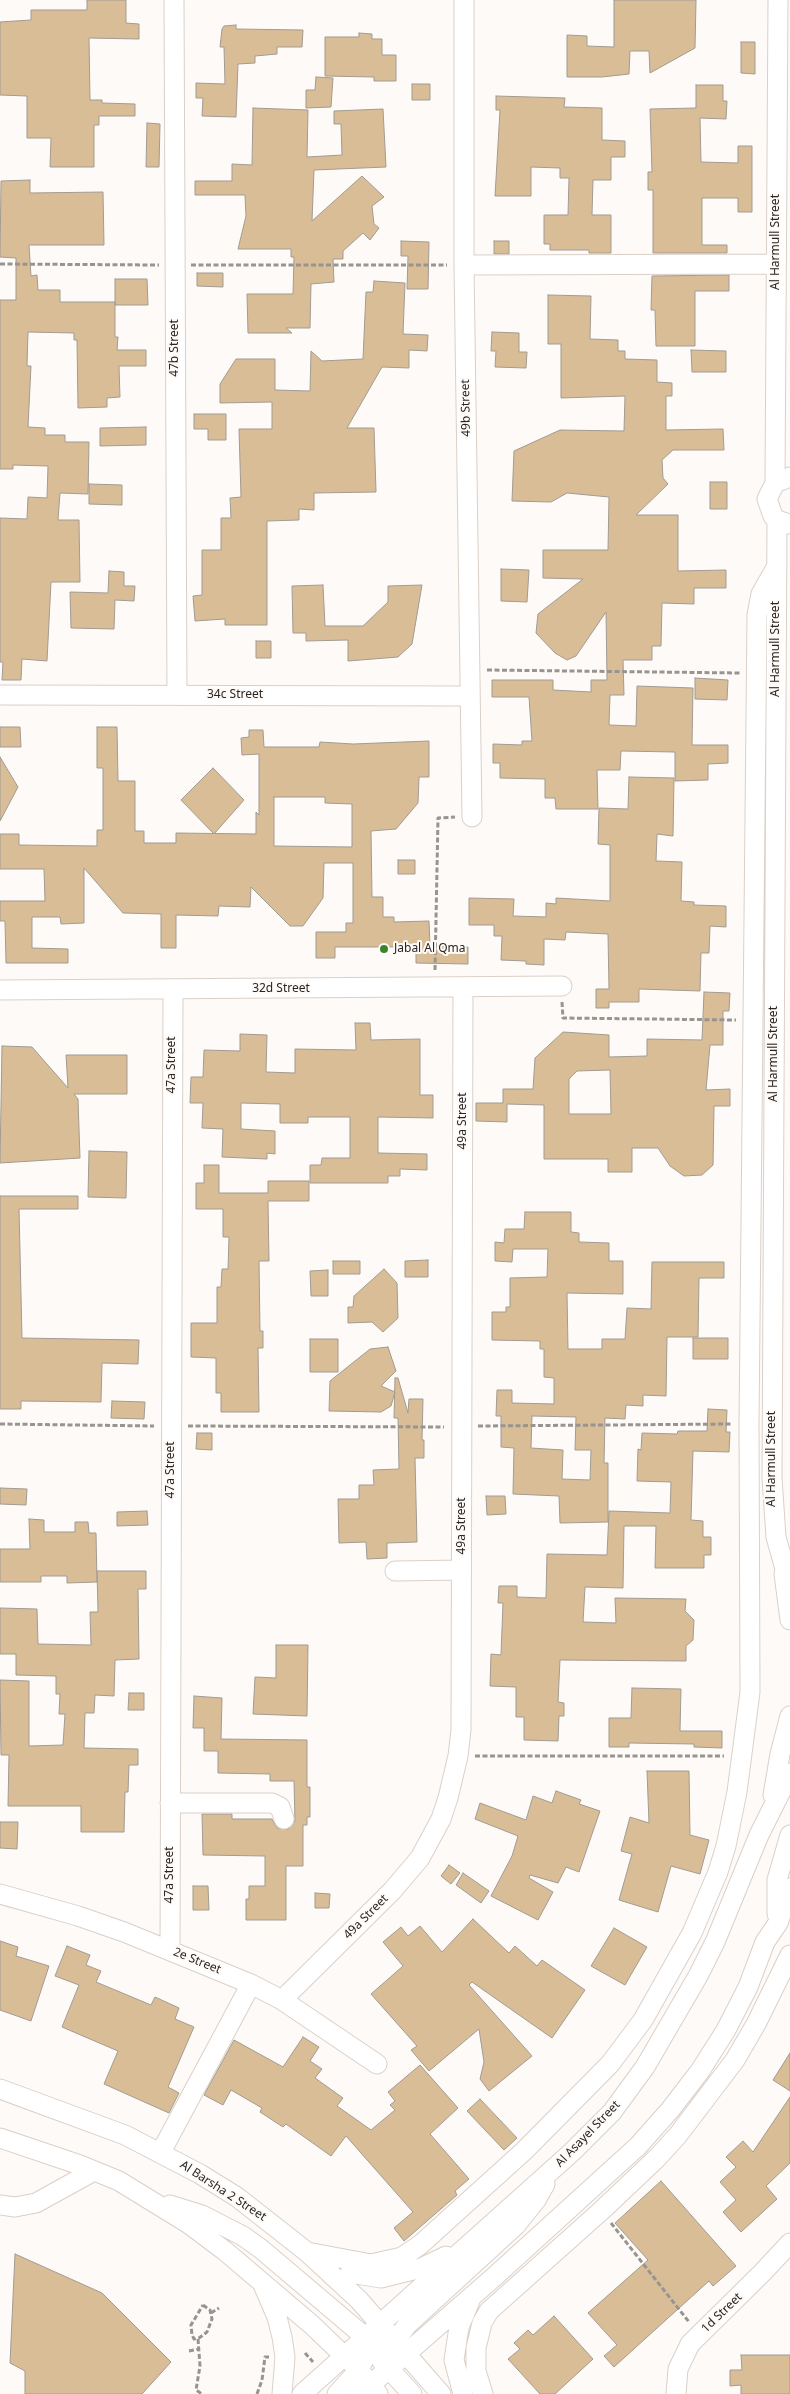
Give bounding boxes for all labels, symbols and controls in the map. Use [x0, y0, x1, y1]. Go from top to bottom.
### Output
street label: Al Harmull Street [769, 194, 783, 290]
street label: 47b Street [168, 319, 182, 377]
street label: 49b Street [458, 379, 474, 437]
street label: Al Harmull Street [769, 601, 783, 697]
street label: 34c Street [207, 688, 263, 702]
place label: Jabal Al Qma [394, 942, 466, 956]
marker: Jabal Al Qma [378, 943, 390, 955]
street label: 32d Street [252, 982, 310, 996]
street label: Al Harmull Street [767, 1006, 781, 1102]
street label: 47a Street [165, 1036, 179, 1094]
street label: 49a Street [456, 1092, 470, 1150]
street label: Al Harmull Street [765, 1411, 779, 1507]
street label: 47a Street [164, 1441, 178, 1499]
street label: 49a Street [455, 1497, 469, 1555]
street label: 47a Street [163, 1846, 177, 1904]
street label: 49a Street [341, 1892, 391, 1942]
street label: 2e Street [171, 1945, 223, 1977]
street label: Al Asayel Street [553, 2098, 623, 2170]
street label: Al Barsha 2 Street [177, 2158, 269, 2224]
street label: 1d Street [699, 2290, 745, 2336]

